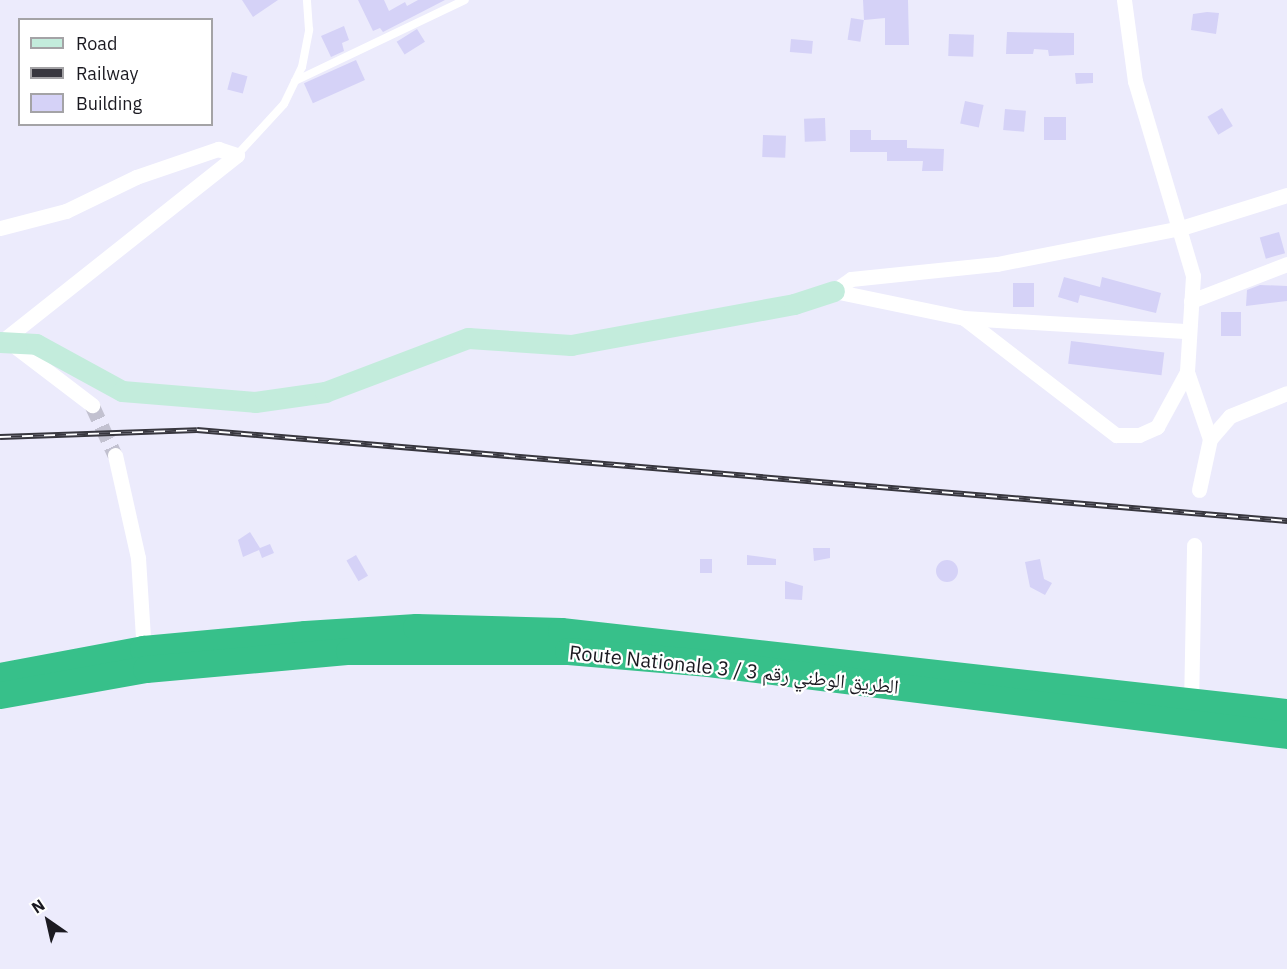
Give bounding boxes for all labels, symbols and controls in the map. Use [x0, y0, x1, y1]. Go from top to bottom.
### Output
legend [18, 18, 213, 126]
text: Road [76, 32, 117, 55]
text: Railway [76, 62, 138, 85]
text: Building [76, 92, 142, 115]
street label: Route Nationale 3 / الطريق الوطني رقم 3 [568, 640, 900, 698]
north arrow [18, 891, 78, 951]
text: N [28, 895, 48, 918]

